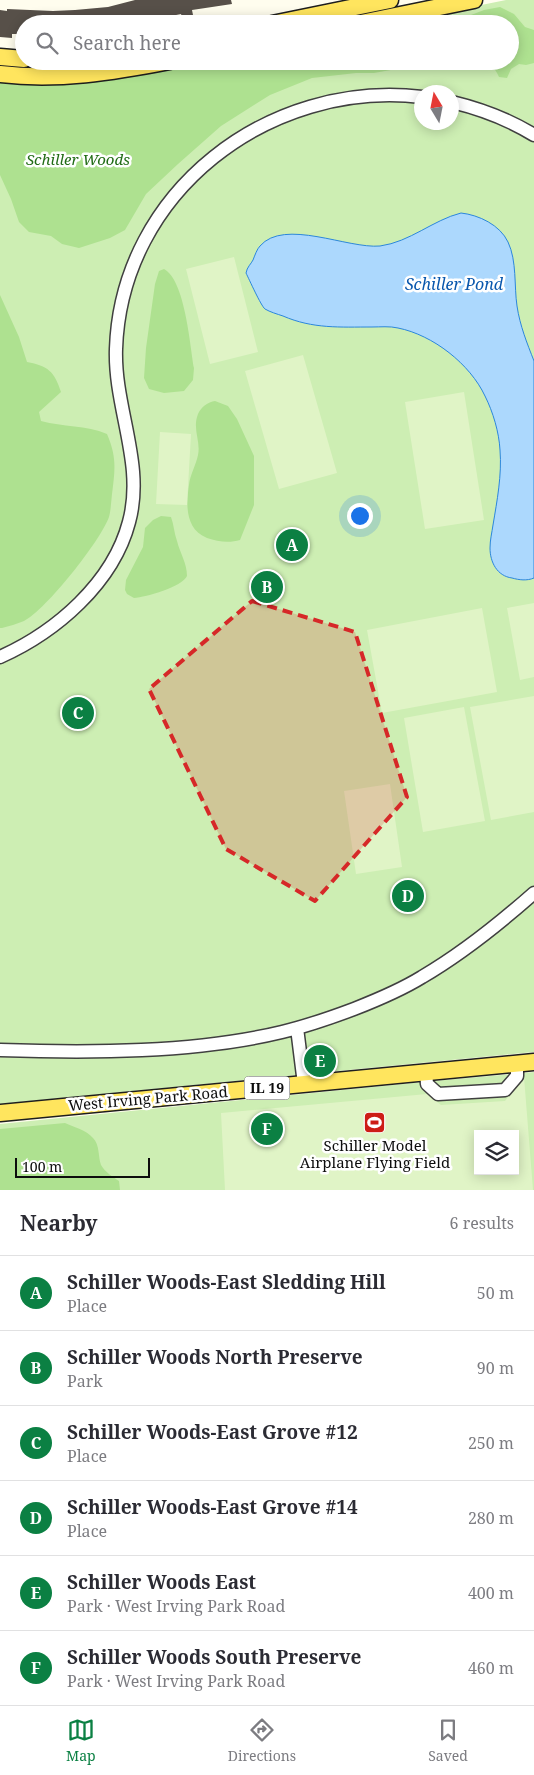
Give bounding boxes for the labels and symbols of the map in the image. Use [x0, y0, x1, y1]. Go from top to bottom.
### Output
north arrow [414, 85, 459, 130]
park label: Schiller Woods [26, 149, 130, 169]
water label: Schiller Pond [405, 273, 504, 295]
your location [347, 503, 373, 529]
pin: A [276, 526, 308, 564]
pin: B [251, 568, 283, 606]
pin: C [62, 694, 94, 732]
pin: D [392, 877, 424, 915]
pin: E [304, 1042, 336, 1080]
road number: IL 19 [244, 1076, 290, 1100]
street label: West Irving Park Road [67, 1081, 228, 1115]
pin: F [251, 1110, 283, 1148]
sports icon: Schiller Model Airplane Flying Field [363, 1111, 387, 1135]
place label: Schiller Model Airplane Flying Field [300, 1135, 450, 1172]
scale bar [15, 1155, 150, 1178]

